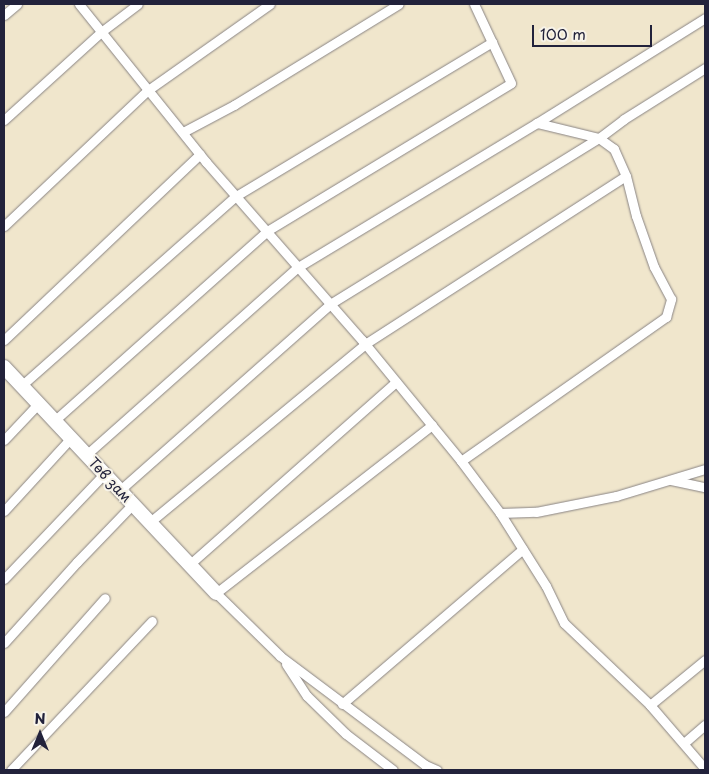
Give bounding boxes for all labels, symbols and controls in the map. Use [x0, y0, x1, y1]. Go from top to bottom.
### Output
scale bar [534, 15, 654, 47]
text: 100 m [540, 22, 586, 45]
street label: Төв зам [85, 454, 135, 506]
text: N [34, 708, 46, 729]
north arrow [15, 709, 65, 759]

